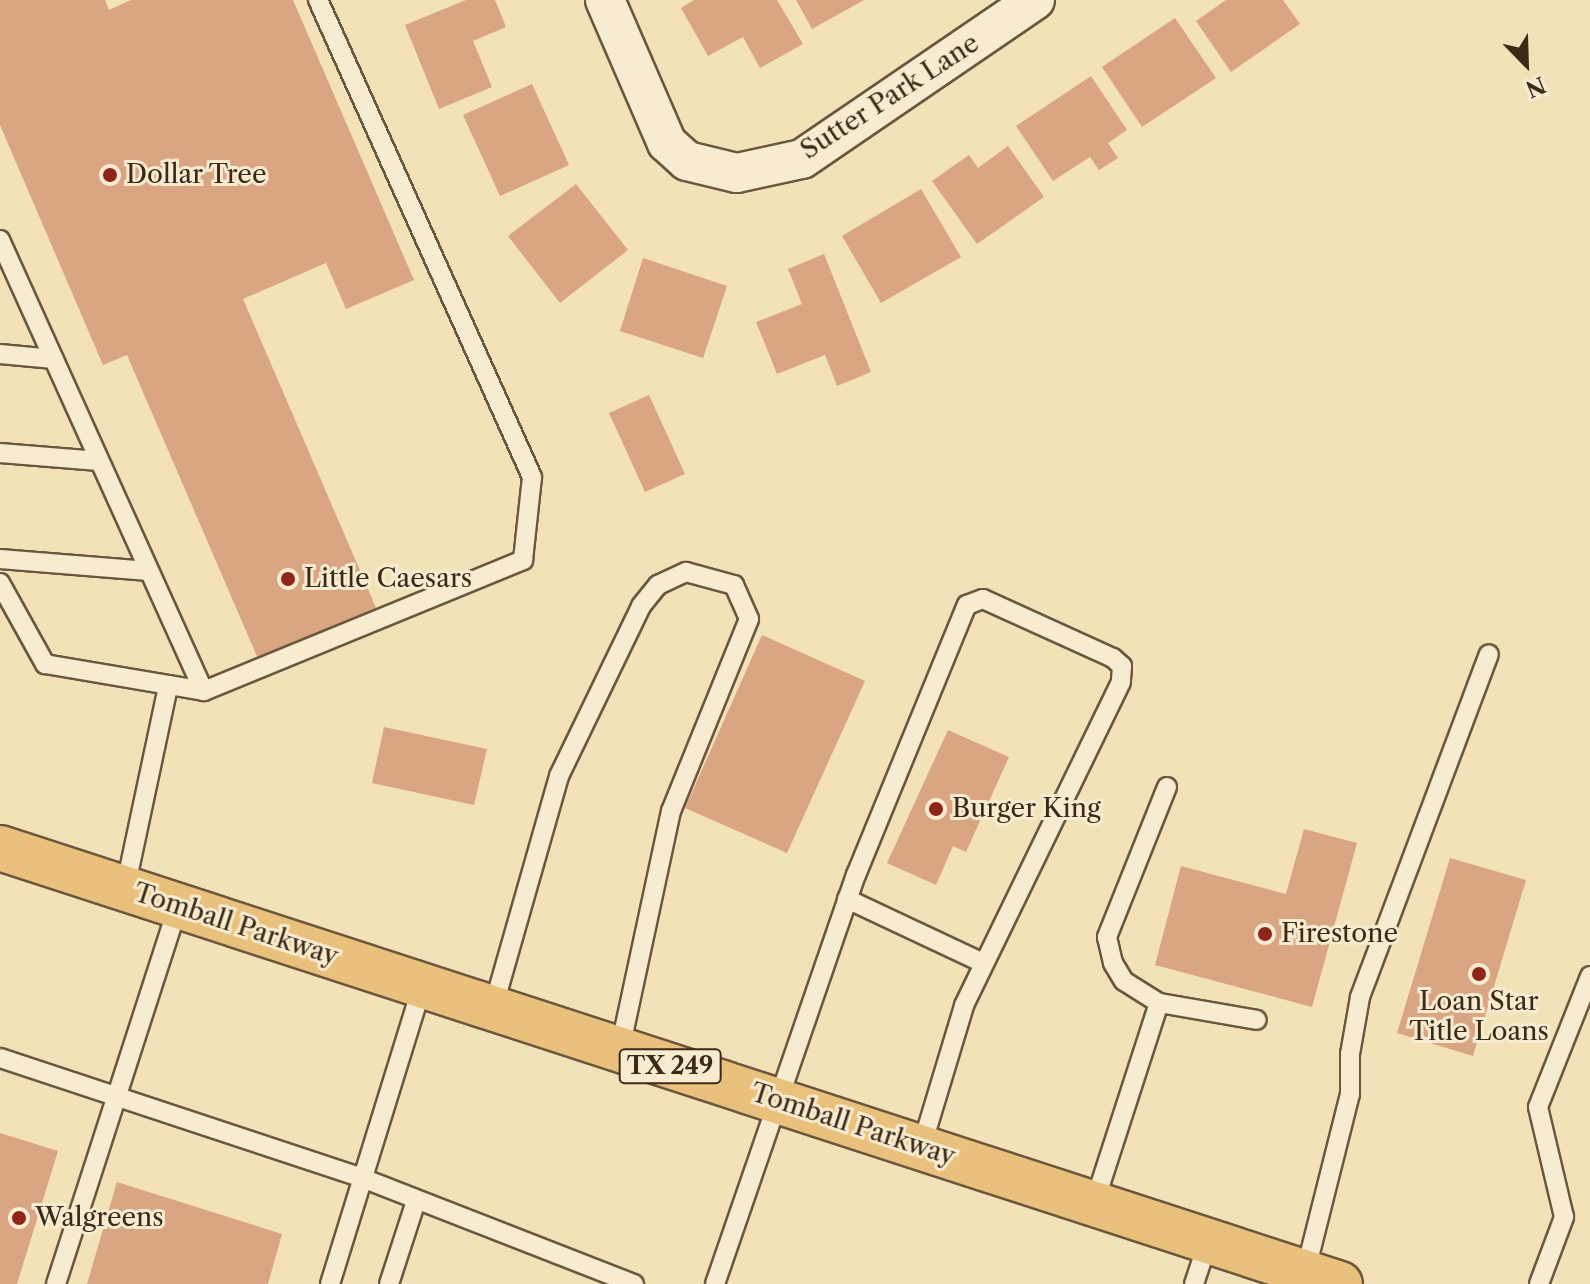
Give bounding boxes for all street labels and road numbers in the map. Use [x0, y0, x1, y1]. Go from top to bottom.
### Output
street label: Sutter Park Lane [795, 27, 985, 167]
street label: Tomball Parkway [130, 877, 342, 973]
road number: TX 249 [618, 1046, 722, 1086]
street label: Tomball Parkway [747, 1077, 959, 1173]

